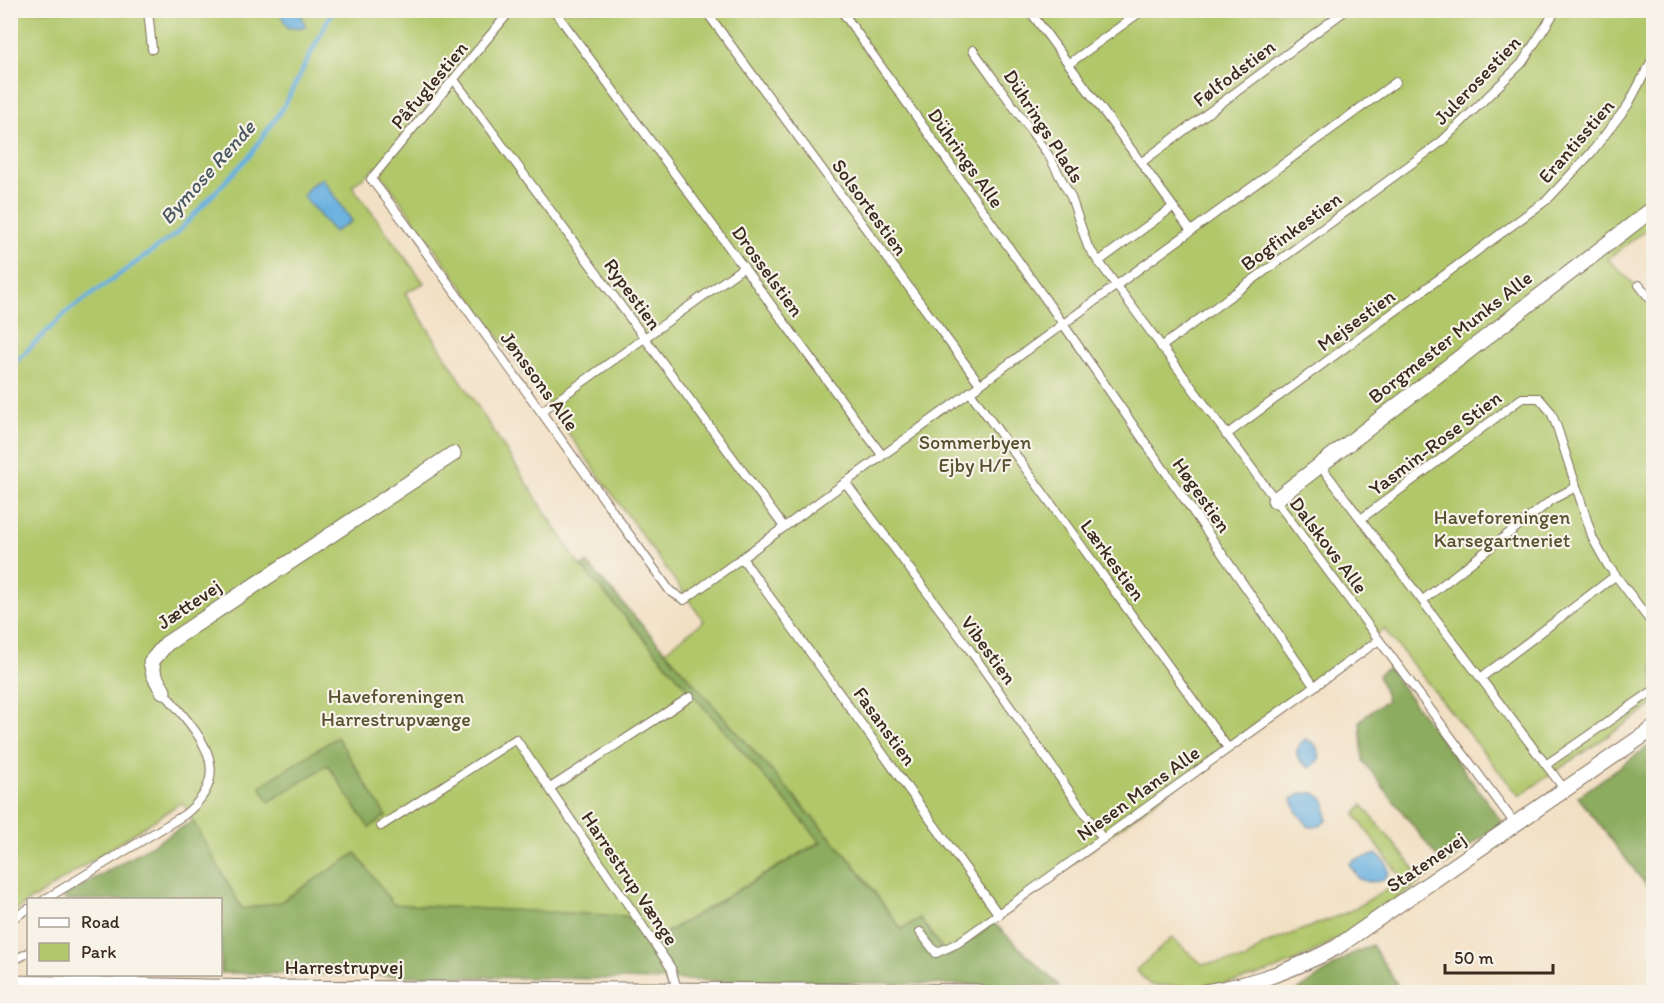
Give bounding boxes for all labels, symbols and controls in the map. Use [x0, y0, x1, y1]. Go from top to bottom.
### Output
street label: Julerosestien [1429, 30, 1525, 130]
street label: Følfodstien [1188, 34, 1280, 112]
street label: Påfuglestien [385, 36, 473, 134]
street label: Dührings Plads [998, 65, 1090, 187]
street label: Erantisstien [1533, 94, 1619, 188]
street label: Dührings Alle [923, 103, 1009, 213]
water label: Bymose Rende [154, 114, 261, 229]
street label: Solsortestien [827, 154, 913, 260]
street label: Bogfinkestien [1236, 186, 1346, 276]
street label: Drosselstien [727, 221, 809, 321]
street label: Rypestien [599, 254, 667, 335]
street label: Borgmester Munks Alle [1363, 266, 1537, 408]
street label: Mejsestien [1312, 284, 1400, 356]
street label: Jønssons Alle [496, 326, 584, 436]
street label: Yasmin-Rose Stien [1364, 385, 1506, 501]
park label: Sommerbyen Ejby H/F [919, 430, 1031, 477]
street label: Høgestien [1167, 453, 1237, 537]
street label: Dalskovs Alle [1285, 492, 1373, 598]
park label: Haveforeningen Karsegartneriet [1434, 505, 1571, 552]
street label: Lærkestien [1075, 515, 1151, 606]
street label: Jættevej [152, 574, 226, 634]
street label: Vibestien [956, 611, 1022, 689]
street label: Fasanstien [848, 682, 922, 770]
park label: Haveforeningen Harrestrupvænge [321, 684, 471, 731]
street label: Niesen Mans Alle [1072, 740, 1204, 846]
street label: Harrestrup Vænge [576, 806, 684, 950]
street label: Statenevej [1382, 827, 1470, 897]
legend [27, 898, 222, 976]
text: Road [81, 911, 120, 933]
scale bar [1445, 937, 1553, 975]
text: Park [81, 941, 116, 963]
text: 50 m [1454, 947, 1494, 969]
street label: Harrestrupvej [285, 955, 403, 979]

